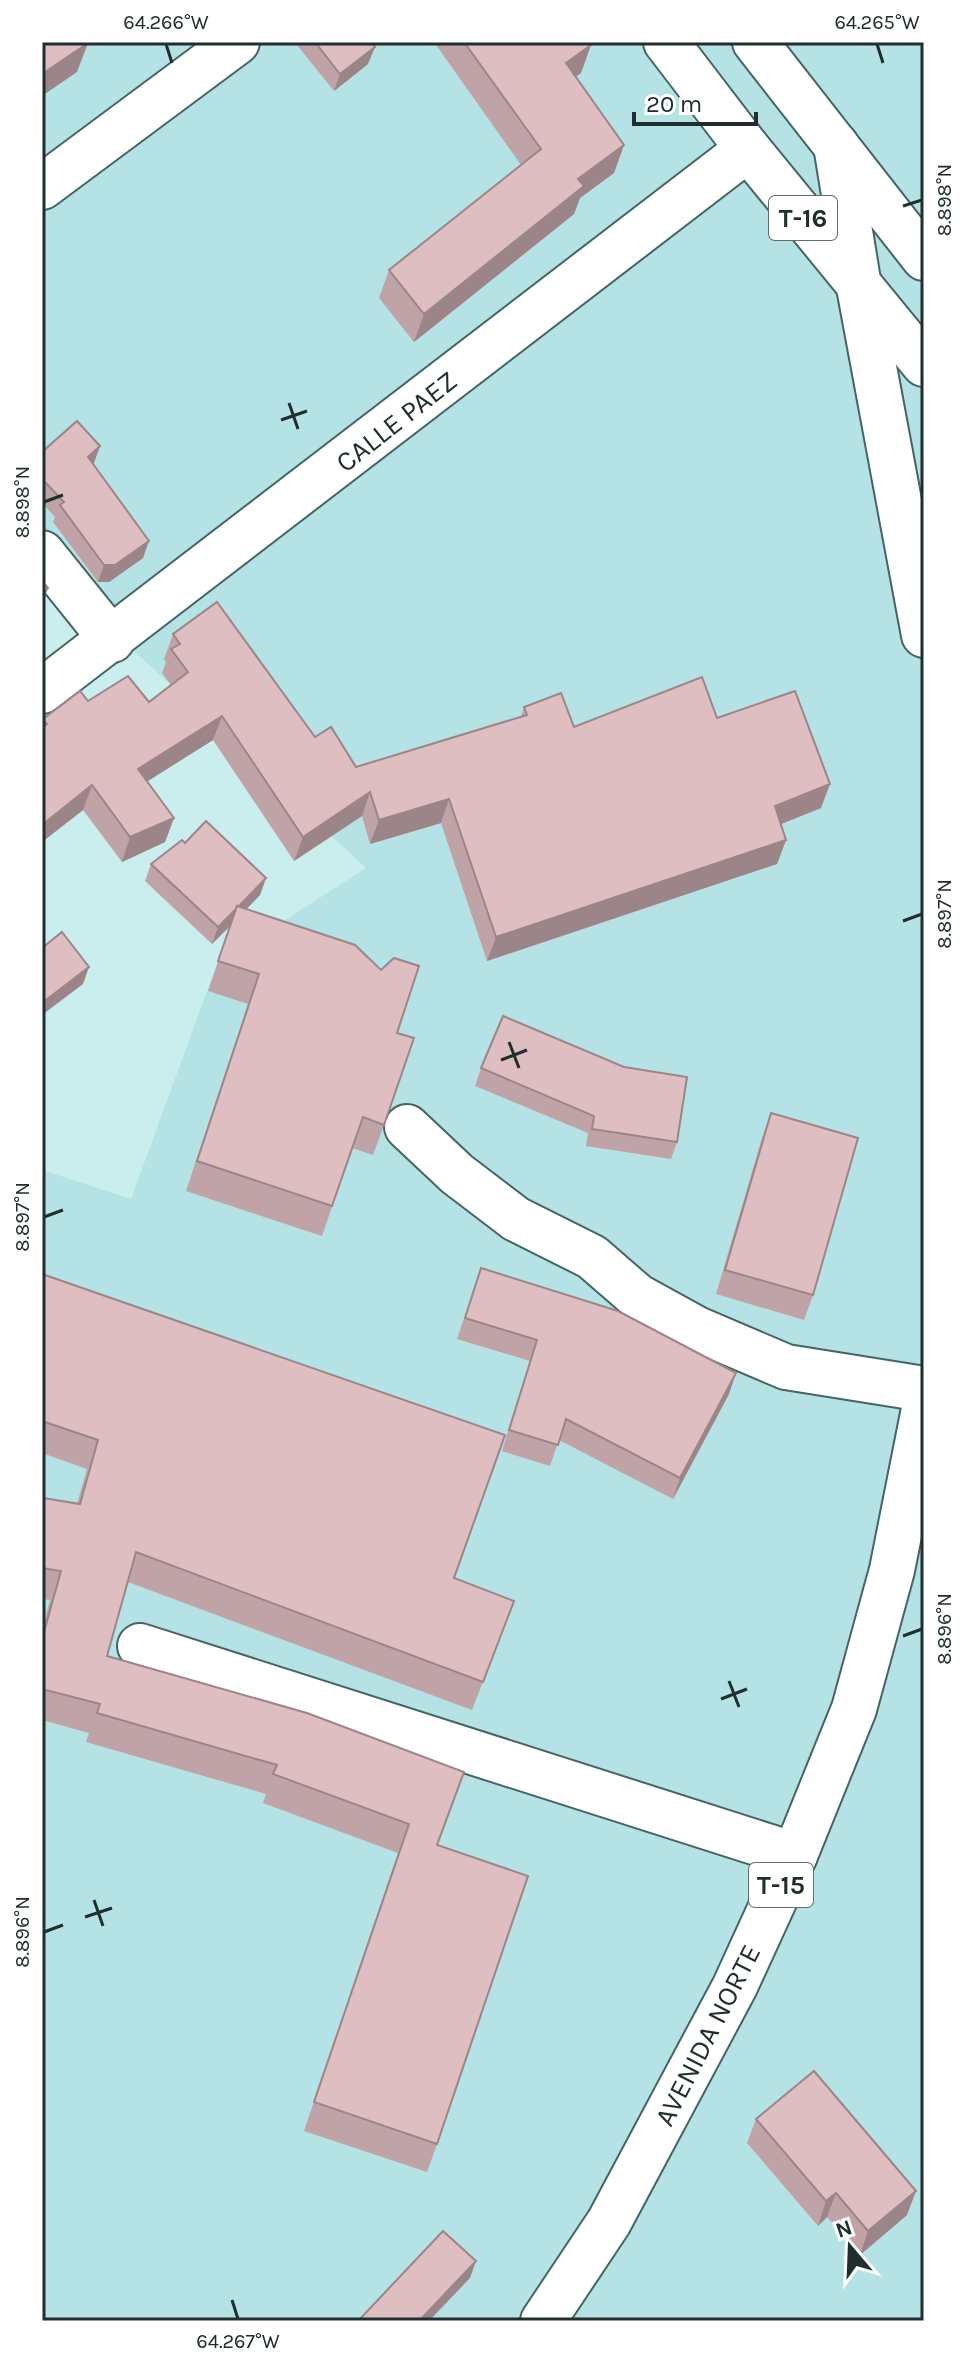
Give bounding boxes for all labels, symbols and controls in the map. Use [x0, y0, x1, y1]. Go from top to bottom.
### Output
text: 64.266°W [123, 11, 209, 34]
text: 64.265°W [834, 11, 920, 34]
scale bar [634, 76, 756, 126]
text: 20 m [646, 90, 702, 118]
text: 8.898°N [933, 164, 956, 236]
road number: T-16 [769, 196, 837, 240]
street label: CALLE PAEZ [329, 364, 463, 479]
text: 8.898°N [11, 466, 34, 538]
text: 8.897°N [933, 879, 956, 949]
text: 8.897°N [11, 1182, 34, 1252]
text: 8.896°N [933, 1593, 956, 1665]
road number: T-15 [749, 1863, 813, 1907]
text: 8.896°N [11, 1896, 34, 1968]
street label: AVENIDA NORTE [648, 1939, 767, 2131]
north arrow [810, 2207, 890, 2287]
text: N [832, 2214, 856, 2244]
text: 64.267°W [196, 2330, 280, 2353]

